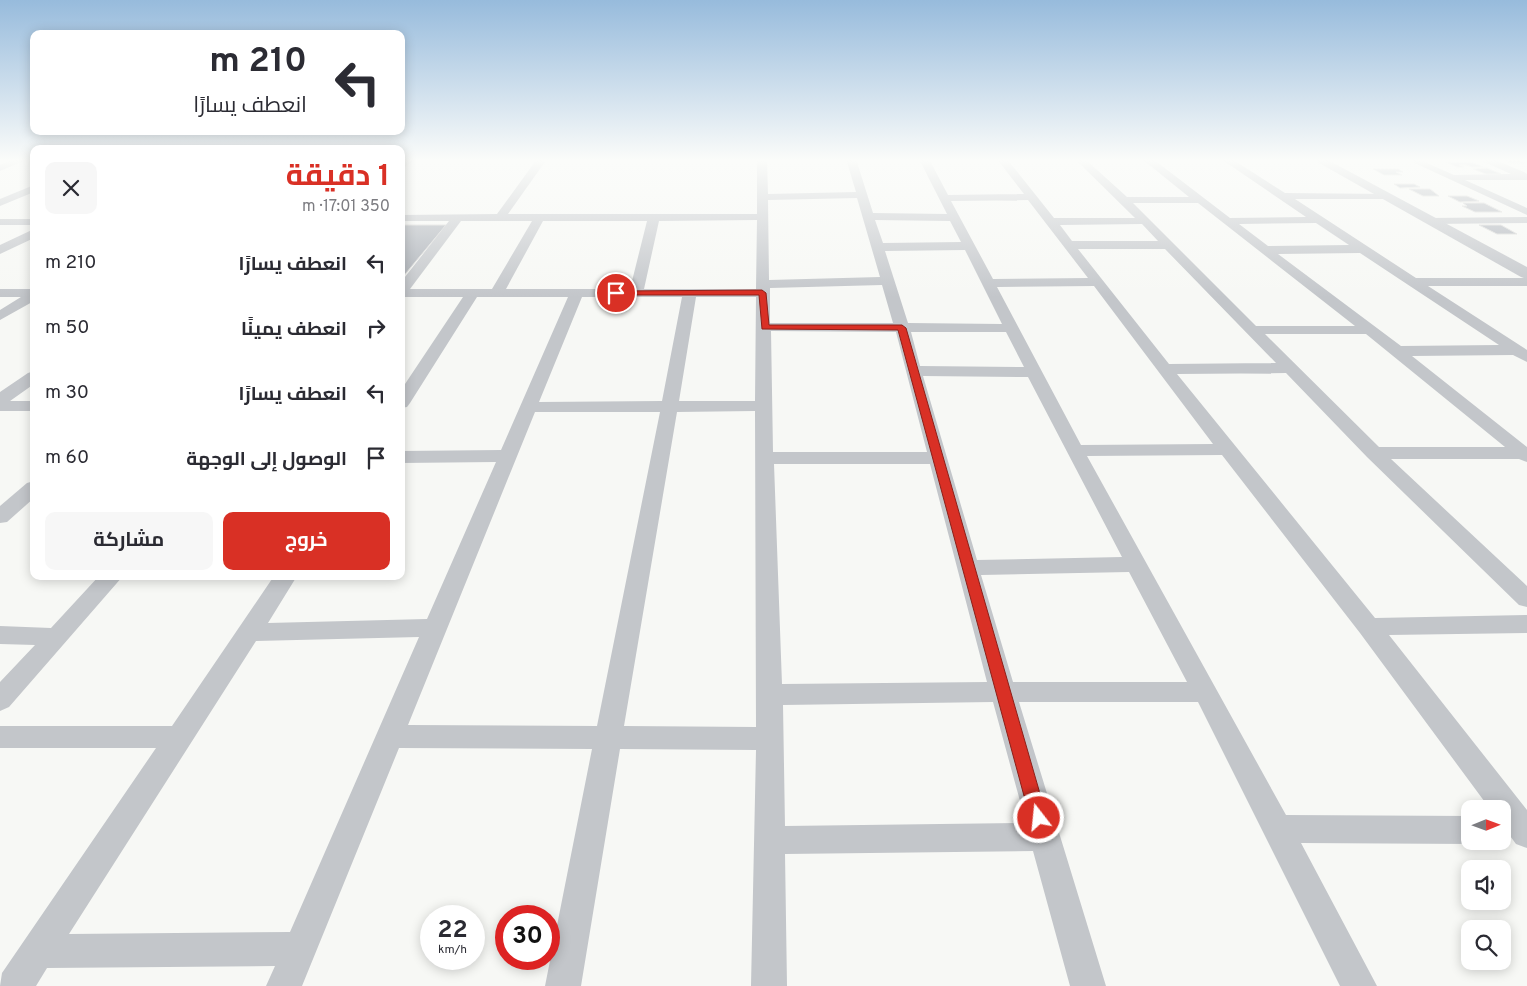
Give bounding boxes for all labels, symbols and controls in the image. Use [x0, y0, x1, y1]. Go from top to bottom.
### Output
text: 210 m [209, 40, 307, 84]
icon: left [325, 50, 390, 115]
text: انعطف يسارًا [193, 93, 307, 120]
text: 1 دقيقة [286, 159, 390, 196]
button: close [45, 162, 97, 214]
text: 350 m · 17:01 [302, 197, 390, 217]
icon: left [362, 249, 390, 277]
text: 210 m [45, 251, 96, 275]
text: انعطف يسارًا [239, 253, 347, 277]
pin [595, 272, 637, 314]
icon: arrive [602, 279, 630, 307]
icon: right [362, 314, 390, 342]
text: 50 m [45, 316, 90, 340]
text: انعطف يمينًا [241, 318, 347, 342]
icon: left [362, 379, 390, 407]
text: 30 m [45, 381, 89, 405]
text: انعطف يسارًا [239, 383, 347, 407]
icon: arrive [362, 444, 390, 472]
text: 60 m [45, 446, 89, 470]
text: الوصول إلى الوجهة [186, 448, 347, 472]
button: مشاركة [45, 512, 213, 570]
button: خروج [223, 512, 390, 570]
position arrow [1012, 791, 1064, 843]
north arrow [1461, 800, 1511, 850]
map controls [1461, 800, 1511, 970]
button: sound [1461, 860, 1511, 910]
speed limit sign: 30 [495, 905, 560, 970]
text: 22 [437, 915, 468, 947]
button: search [1461, 920, 1511, 970]
text: km/h [438, 942, 467, 958]

